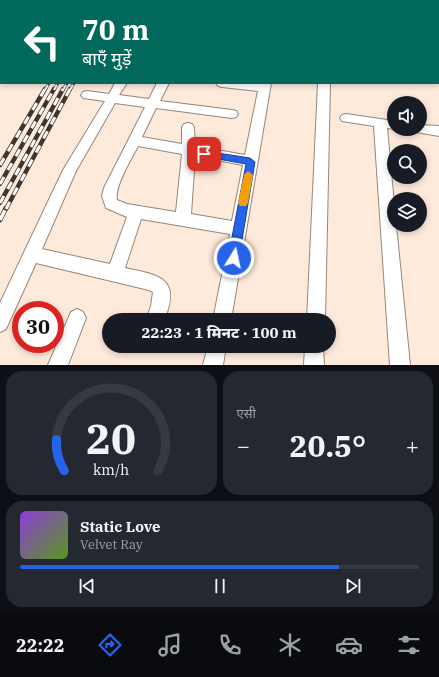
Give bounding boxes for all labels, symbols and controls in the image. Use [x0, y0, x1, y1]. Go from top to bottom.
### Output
text: 70 m [82, 11, 149, 48]
icon: left [16, 16, 68, 68]
text: बाएँ मुड़ें [82, 47, 131, 70]
map controls [387, 96, 427, 232]
button: sound [387, 96, 427, 136]
pin [187, 137, 221, 171]
icon: arrive [193, 143, 215, 165]
button: search [387, 144, 427, 184]
button: layers [387, 192, 427, 232]
position arrow [213, 237, 255, 279]
speed limit sign: 30 [12, 301, 64, 353]
text: 22:23 · 1 मिनट · 100 m [142, 323, 296, 342]
text: एसी [237, 405, 256, 422]
text: 20 [86, 411, 136, 465]
text: 20.5° [289, 426, 366, 465]
text: − [237, 431, 250, 460]
text: + [406, 431, 419, 460]
text: km/h [93, 460, 129, 479]
text: Static Love [80, 517, 160, 536]
text: Velvet Ray [80, 536, 143, 553]
icon: previous [76, 575, 98, 597]
icon: pause [209, 575, 231, 597]
icon: next [342, 575, 364, 597]
icon: directions [96, 631, 124, 659]
icon: music [156, 631, 184, 659]
icon: phone [216, 631, 244, 659]
icon: climate [276, 631, 304, 659]
icon: car [335, 631, 363, 659]
icon: filters [395, 631, 423, 659]
text: 22:22 [16, 634, 65, 657]

